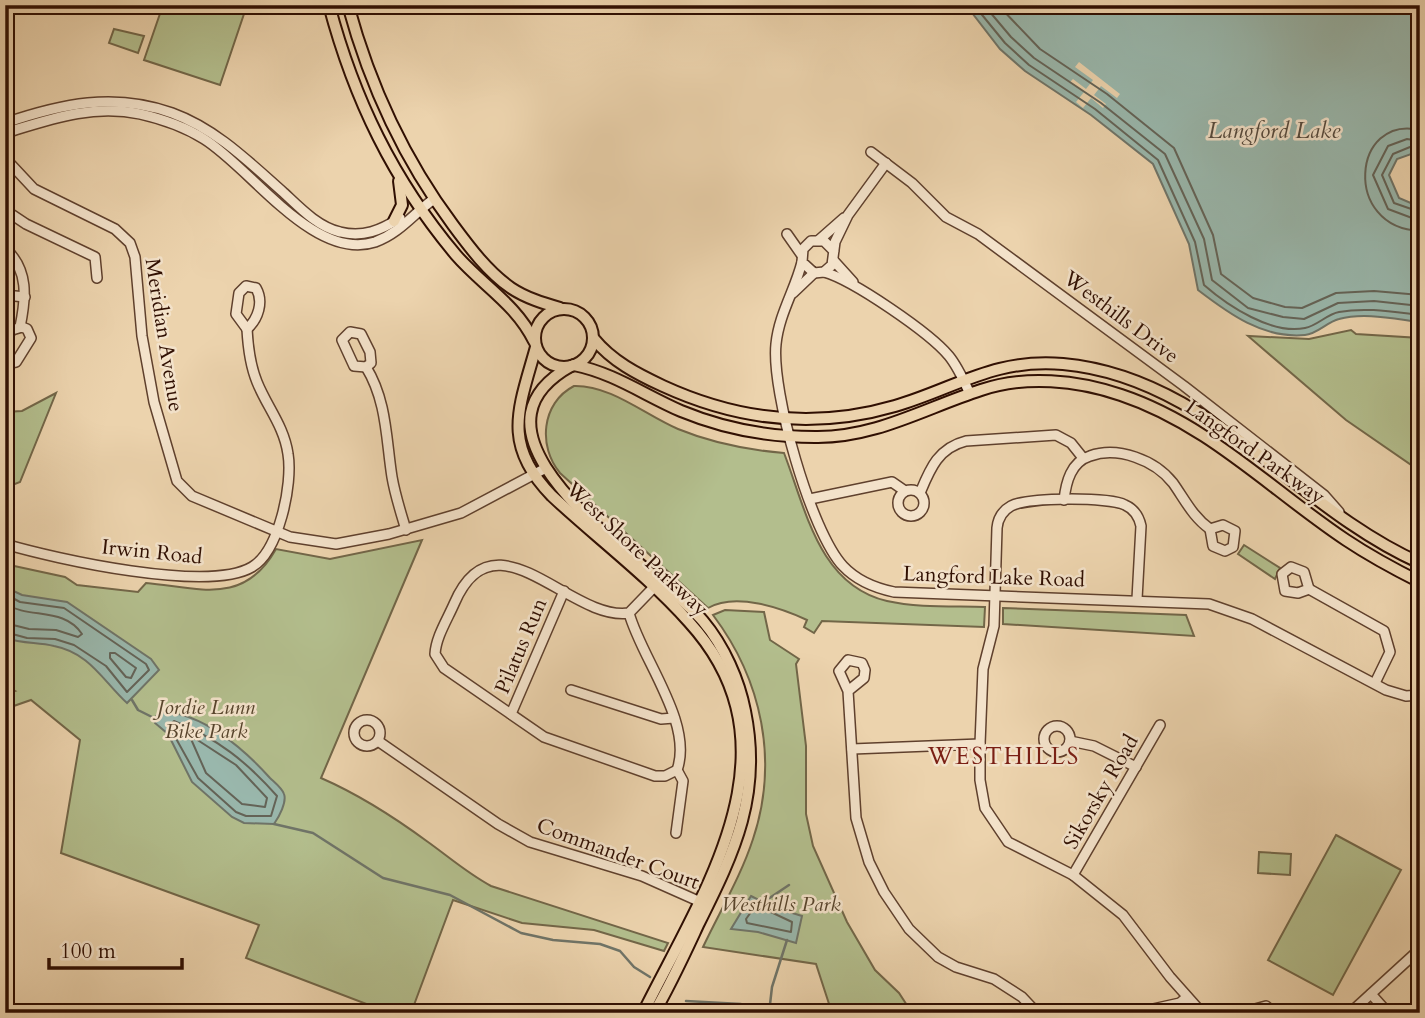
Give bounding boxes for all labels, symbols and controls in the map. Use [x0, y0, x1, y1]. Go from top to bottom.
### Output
water label: Langford Lake [1208, 115, 1340, 146]
street label: Meridian Avenue [138, 256, 190, 414]
street label: Westhills Drive [1056, 263, 1185, 370]
street label: Langford Parkway [1179, 393, 1331, 511]
street label: West Shore Parkway [558, 474, 715, 623]
street label: Irwin Road [100, 532, 204, 572]
street label: Langford Lake Road [903, 559, 1085, 595]
street label: Pilatus Run [488, 594, 554, 698]
park label: Jordie Lunn Bike Park [152, 693, 256, 746]
street label: Sikorsky Road [1056, 729, 1146, 855]
district label: WESTHILLS [927, 741, 1080, 772]
street label: Commander Court [533, 811, 704, 897]
park label: Westhills Park [721, 890, 841, 919]
scale bar [49, 927, 182, 971]
text: 100 m [60, 937, 116, 966]

